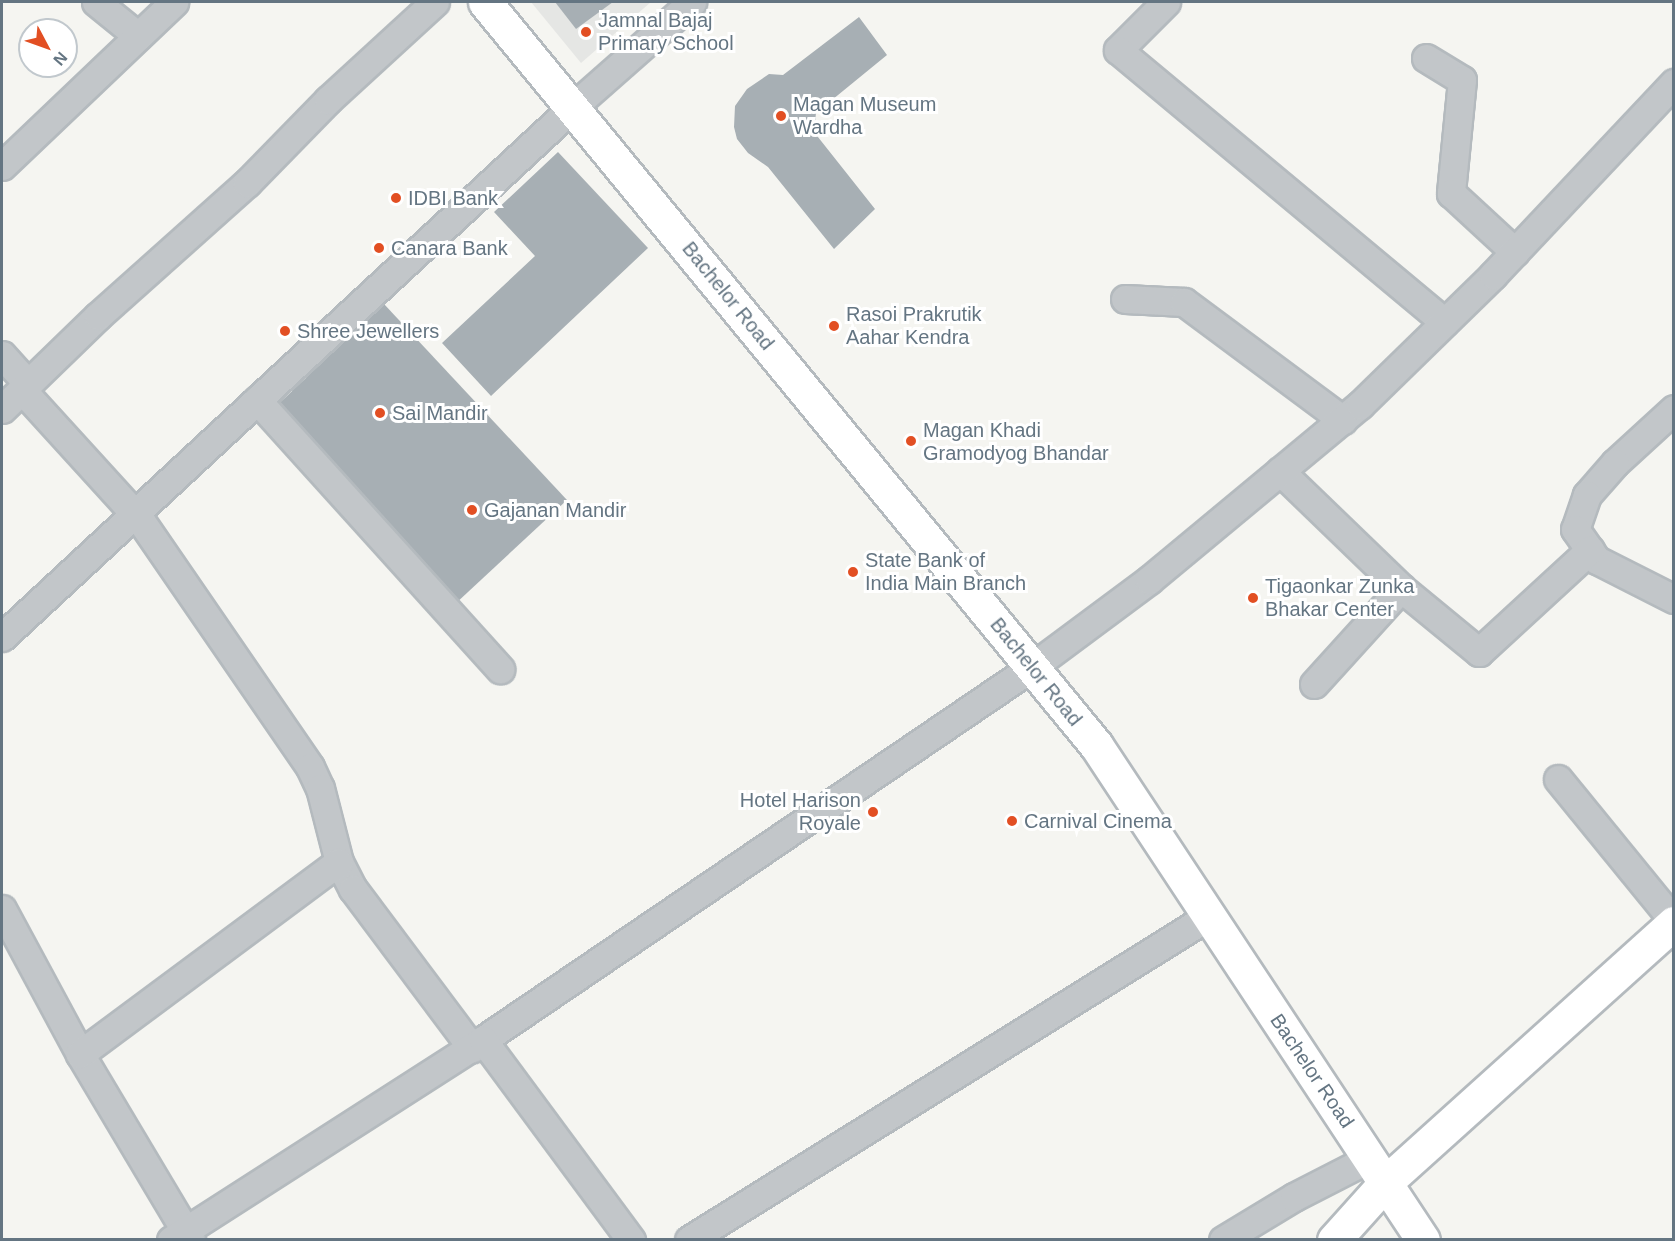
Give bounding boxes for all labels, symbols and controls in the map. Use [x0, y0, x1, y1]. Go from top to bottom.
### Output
place label: Jamnal Bajaj Primary School [598, 8, 734, 55]
north arrow [18, 18, 78, 78]
marker: Jamnal Bajaj Primary School [579, 25, 593, 39]
text: N [50, 49, 71, 69]
place label: Magan Museum Wardha [793, 92, 936, 139]
marker: Magan Museum Wardha [774, 109, 788, 123]
place label: IDBI Bank [408, 186, 498, 210]
marker: IDBI Bank [389, 191, 403, 205]
place label: Canara Bank [391, 236, 508, 260]
street label: Bachelor Road [677, 237, 779, 355]
marker: Canara Bank [372, 241, 386, 255]
place label: Rasoi Prakrutik Aahar Kendra [846, 302, 982, 349]
place label: Shree Jewellers [297, 319, 439, 343]
marker: Rasoi Prakrutik Aahar Kendra [827, 319, 841, 333]
marker: Shree Jewellers [278, 324, 292, 338]
place label: Sai Mandir [392, 401, 488, 425]
marker: Sai Mandir [373, 406, 387, 420]
place label: Magan Khadi Gramodyog Bhandar [923, 418, 1109, 465]
marker: Magan Khadi Gramodyog Bhandar [904, 434, 918, 448]
place label: Gajanan Mandir [484, 498, 626, 522]
marker: Gajanan Mandir [465, 503, 479, 517]
place label: State Bank of India Main Branch [865, 548, 1026, 595]
marker: State Bank of India Main Branch [846, 565, 860, 579]
place label: Tigaonkar Zunka Bhakar Center [1265, 574, 1414, 621]
marker: Tigaonkar Zunka Bhakar Center [1246, 591, 1260, 605]
street label: Bachelor Road [985, 613, 1087, 731]
place label: Hotel Harison Royale [740, 789, 861, 836]
marker: Hotel Harison Royale [866, 805, 880, 819]
place label: Carnival Cinema [1024, 809, 1172, 833]
marker: Carnival Cinema [1005, 814, 1019, 828]
street label: Bachelor Road [1265, 1009, 1359, 1133]

